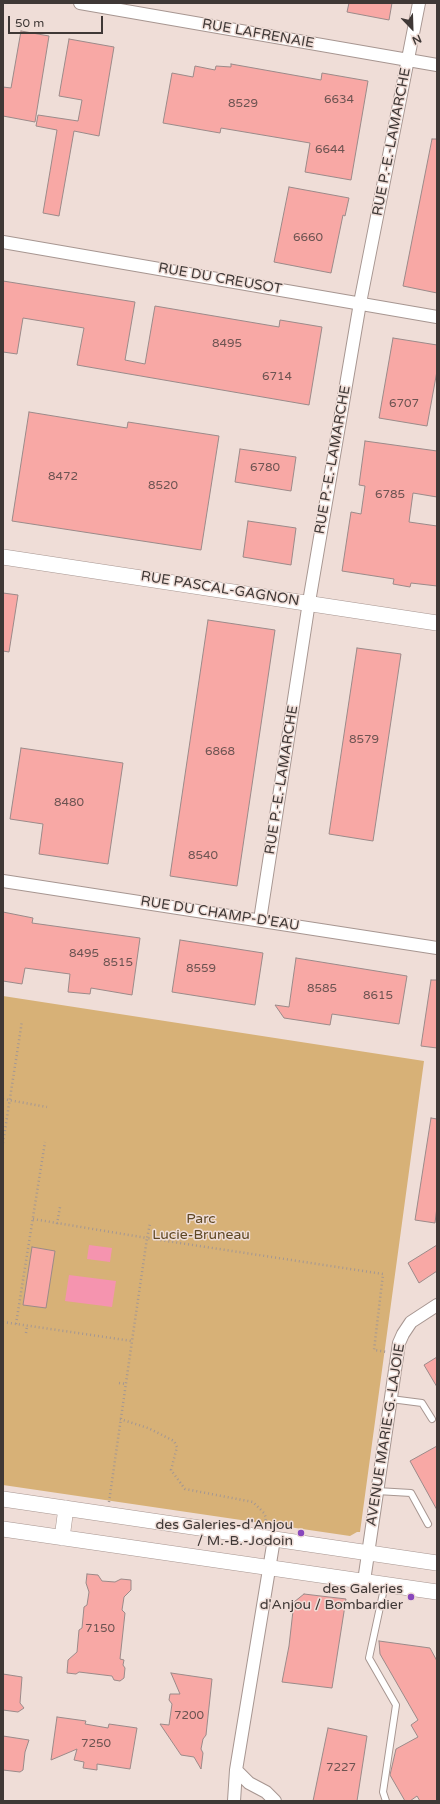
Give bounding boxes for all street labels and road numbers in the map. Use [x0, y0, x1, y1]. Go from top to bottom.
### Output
street label: RUE LAFRENAIE [201, 16, 315, 52]
street label: RUE P.-E.-LAMARCHE [369, 67, 415, 217]
street label: RUE DU CREUSOT [157, 260, 283, 298]
street label: RUE P.-E.-LAMARCHE [312, 384, 354, 536]
street label: RUE PASCAL-GAGNON [140, 568, 300, 610]
street label: RUE P.-E.-LAMARCHE [262, 704, 302, 856]
street label: RUE DU CHAMP-D'EAU [139, 893, 301, 935]
street label: AVENUE MARIE-G.-LAJOIE [363, 1343, 409, 1527]

